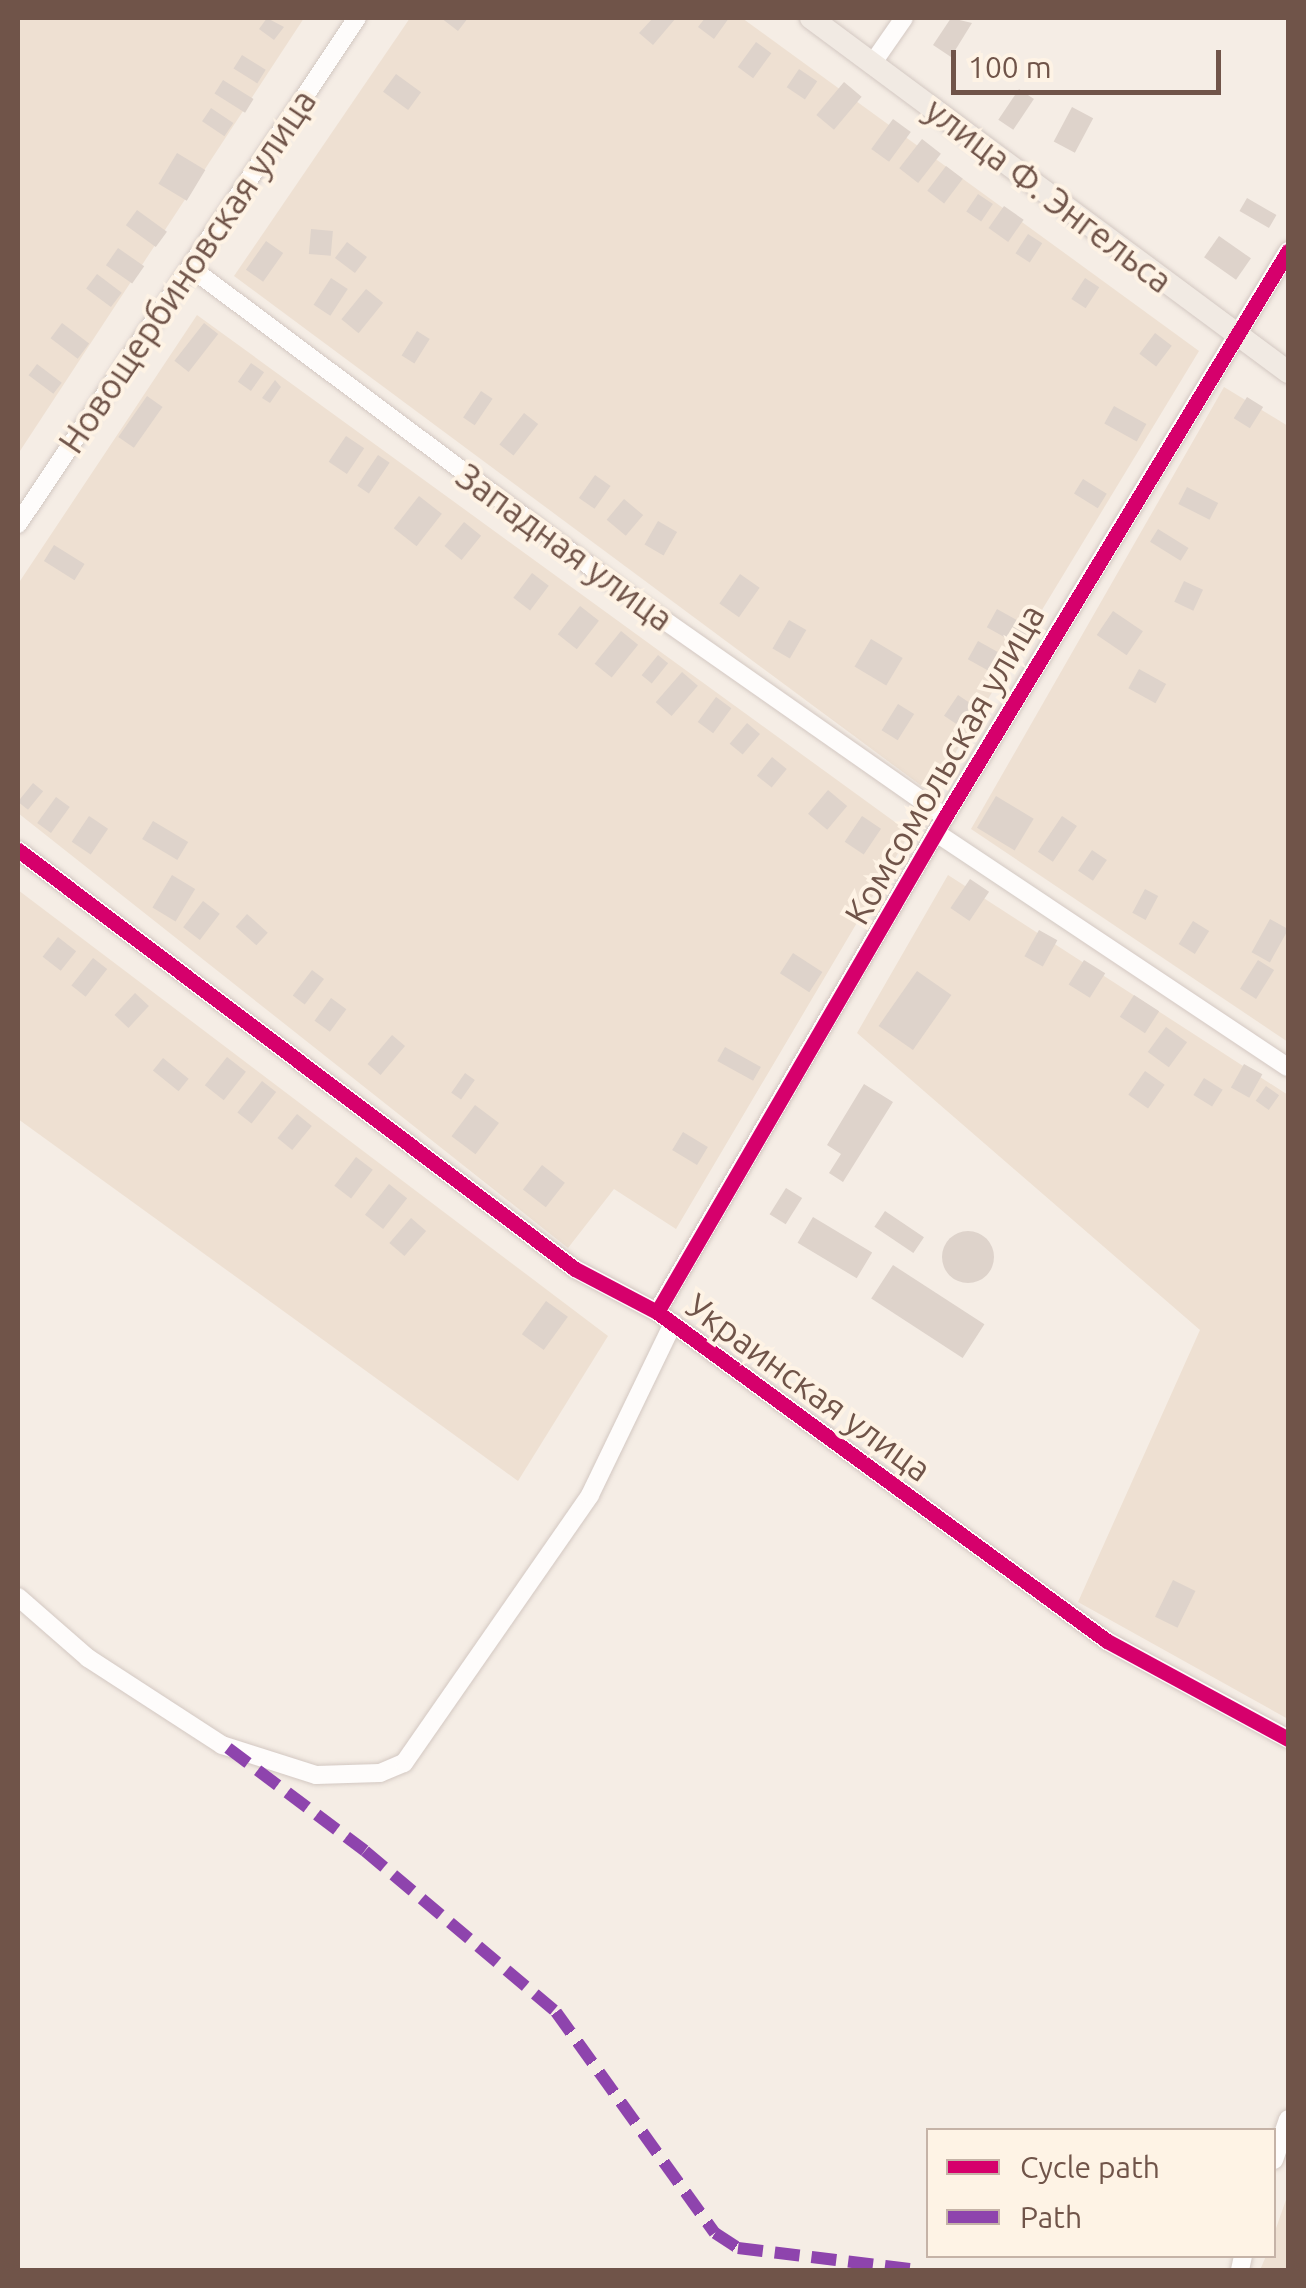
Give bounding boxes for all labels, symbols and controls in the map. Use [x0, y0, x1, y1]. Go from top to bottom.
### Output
scale bar [956, 30, 1226, 92]
text: 100 m [968, 50, 1052, 84]
street label: Новощербиновская улица [50, 81, 324, 461]
street label: улица Ф. Энгельса [917, 89, 1181, 301]
street label: Западная улица [449, 454, 681, 640]
street label: Комсомольская улица [835, 596, 1053, 932]
street label: Украинская улица [679, 1284, 939, 1490]
legend [926, 2128, 1276, 2258]
text: Cycle path [1020, 2150, 1160, 2184]
text: Path [1020, 2200, 1082, 2234]

